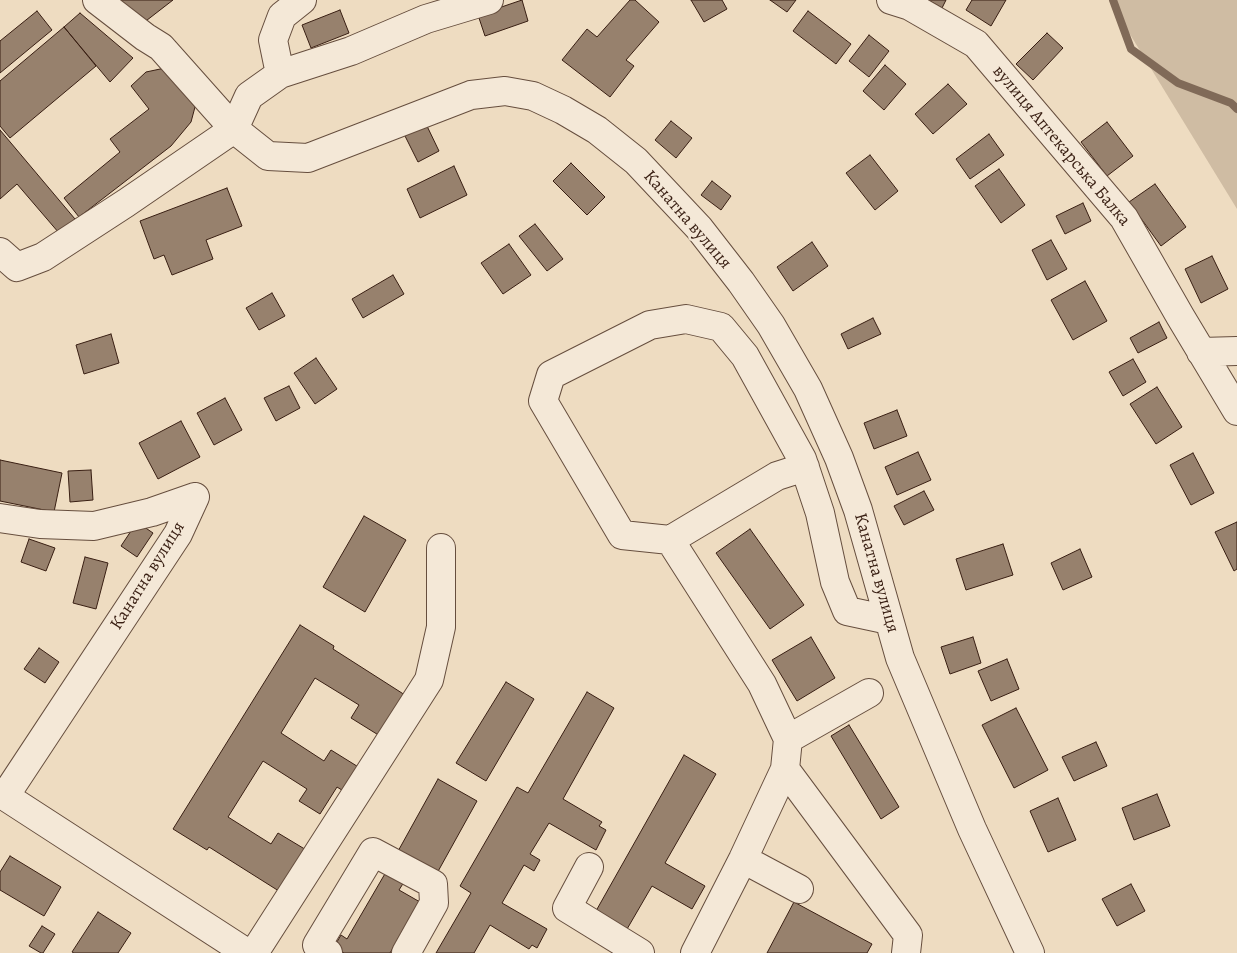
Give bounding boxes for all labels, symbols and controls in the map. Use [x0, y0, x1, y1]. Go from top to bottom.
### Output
street label: вулиця Аптекарська Балка [987, 61, 1135, 231]
street label: Канатна вулиця [638, 166, 736, 274]
street label: Канатна вулиця [849, 511, 903, 635]
street label: Канатна вулиця [106, 518, 190, 634]

